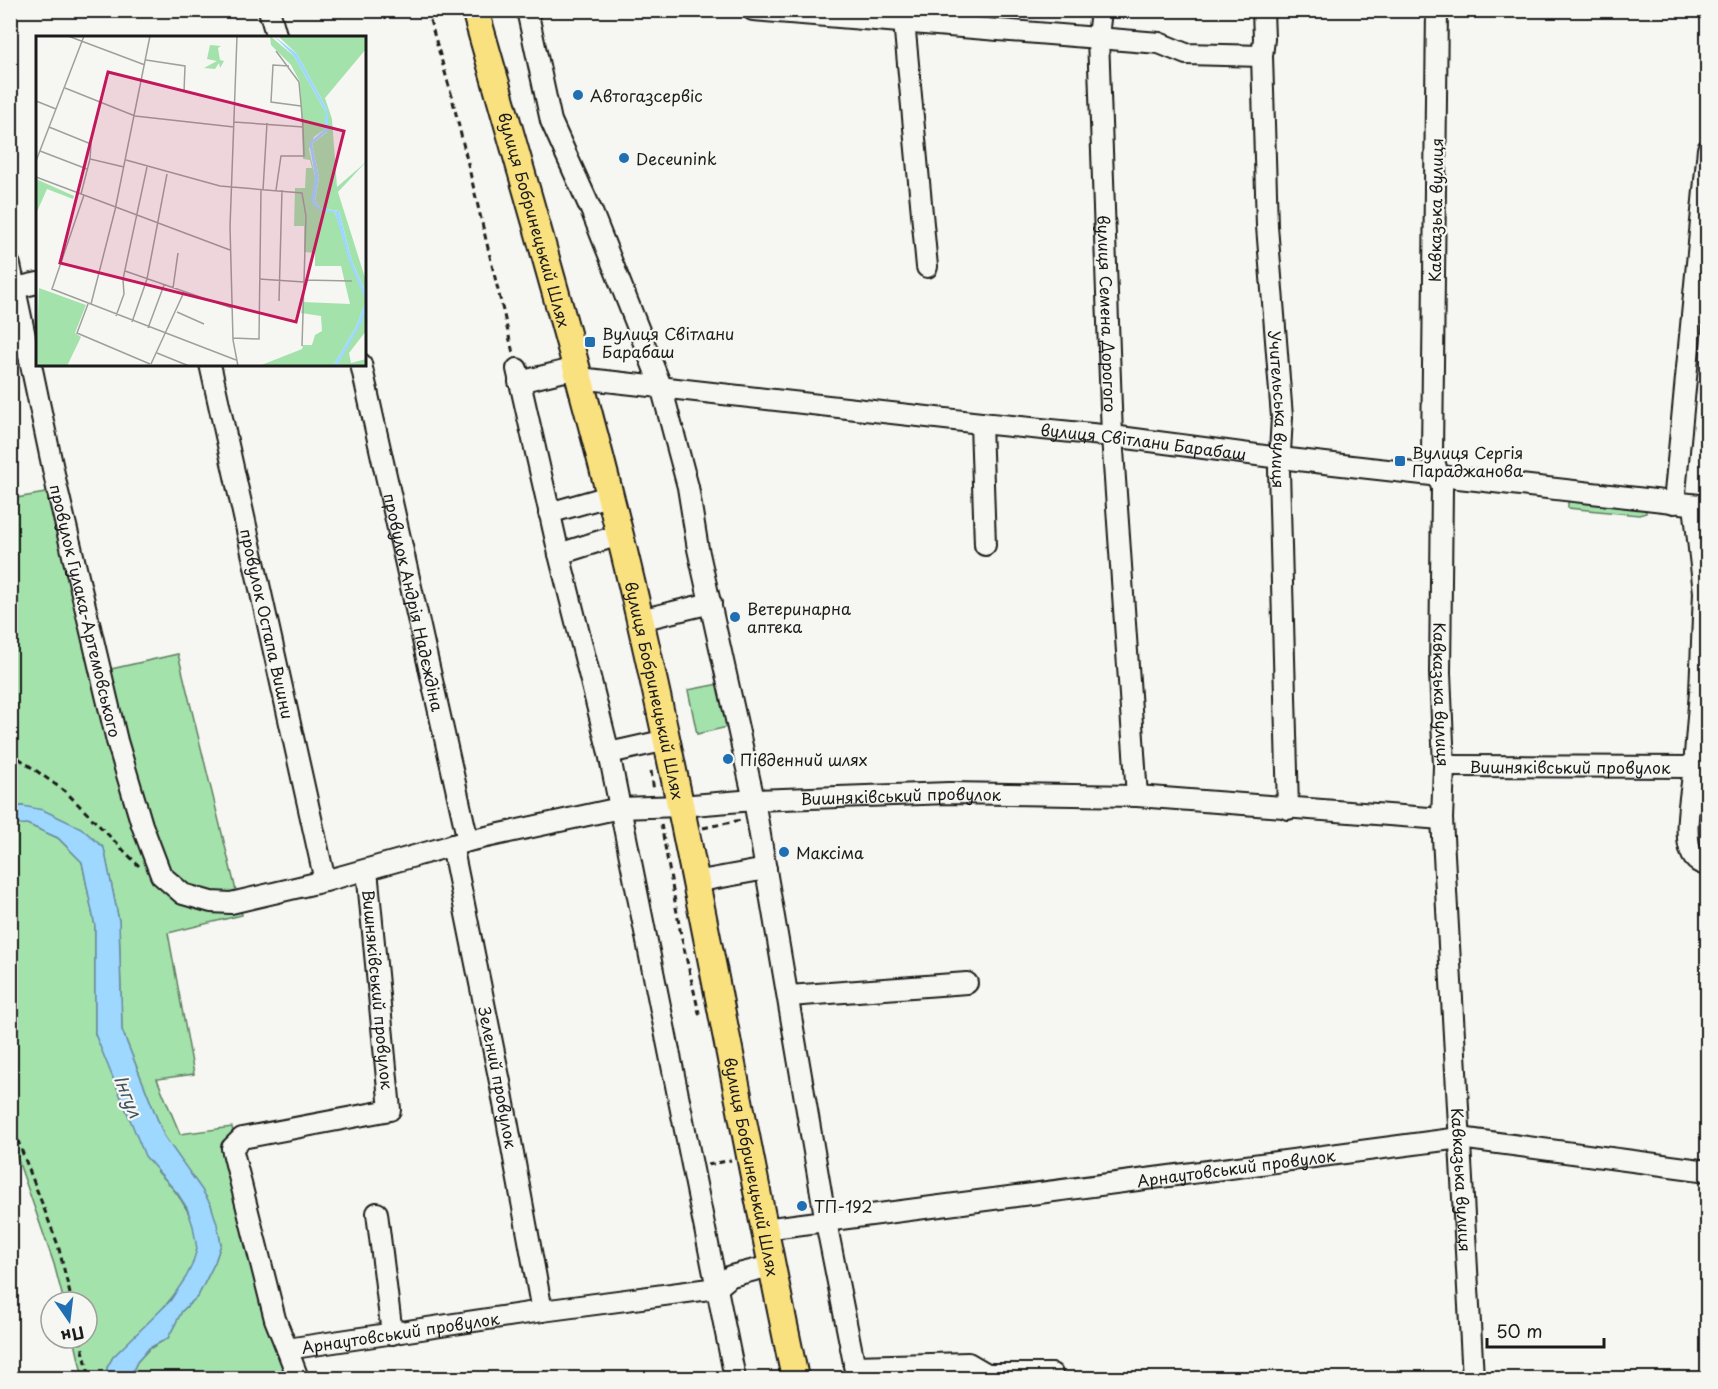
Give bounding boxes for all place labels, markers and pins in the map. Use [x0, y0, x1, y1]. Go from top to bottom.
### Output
place label: Автогазсервіс [590, 83, 703, 107]
marker: Автогазсервіс [571, 88, 585, 102]
place label: Deceunink [636, 146, 717, 170]
marker: Deceunink [617, 151, 631, 165]
place label: Вулиця Світлани Барабаш [602, 321, 735, 363]
marker: Вулиця Світлани Барабаш [583, 335, 597, 349]
place label: Вулиця Сергія Параджанова [1412, 440, 1523, 482]
marker: Вулиця Сергія Параджанова [1393, 454, 1407, 468]
place label: Ветеринарна аптека [747, 596, 851, 638]
marker: Ветеринарна аптека [728, 610, 742, 624]
place label: Південний шлях [740, 747, 867, 771]
marker: Південний шлях [721, 752, 735, 766]
place label: Максіма [796, 840, 864, 864]
marker: Максіма [777, 845, 791, 859]
place label: ТП-192 [814, 1194, 873, 1218]
marker: ТП-192 [795, 1199, 809, 1213]

